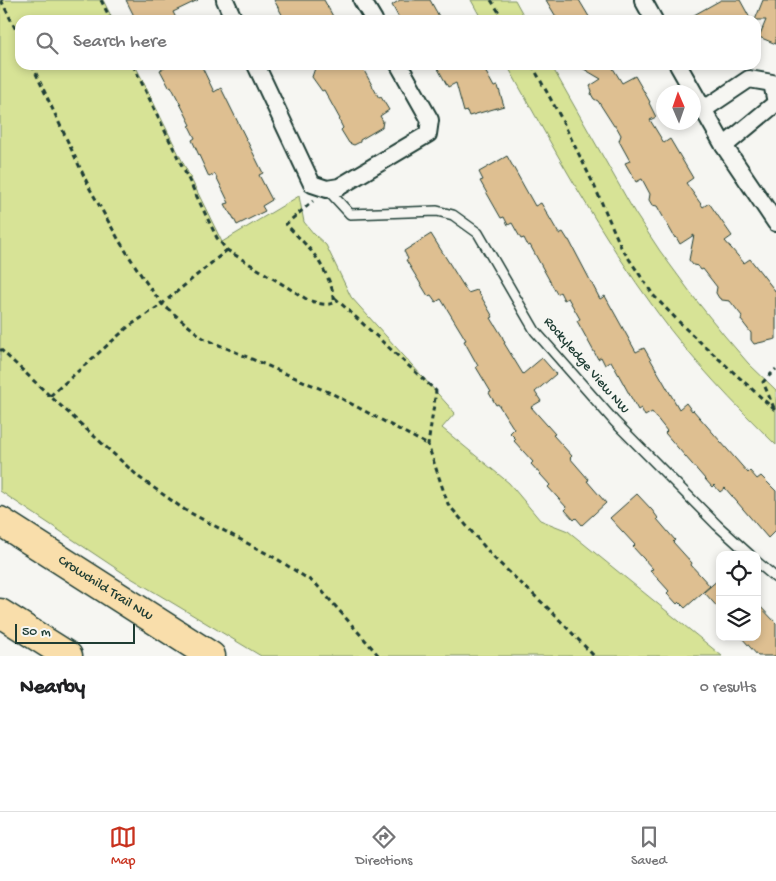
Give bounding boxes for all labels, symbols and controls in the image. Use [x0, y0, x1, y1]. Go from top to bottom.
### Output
search box [15, 15, 761, 70]
icon: search [33, 29, 61, 57]
text: Search here [73, 31, 167, 54]
north arrow [656, 85, 701, 130]
street label: Rockyledge View NW [539, 314, 633, 418]
map controls [716, 551, 761, 641]
button: locate [716, 551, 761, 596]
street label: Crowchild Trail NW [55, 552, 156, 625]
button: layers [716, 596, 761, 641]
scale bar [15, 621, 135, 644]
text: 50 m [22, 624, 51, 641]
text: Nearby [20, 676, 85, 701]
text: 0 results [700, 679, 756, 698]
tab: Map [109, 823, 137, 870]
tab: Directions [356, 823, 413, 870]
tab: Saved [631, 823, 667, 870]

